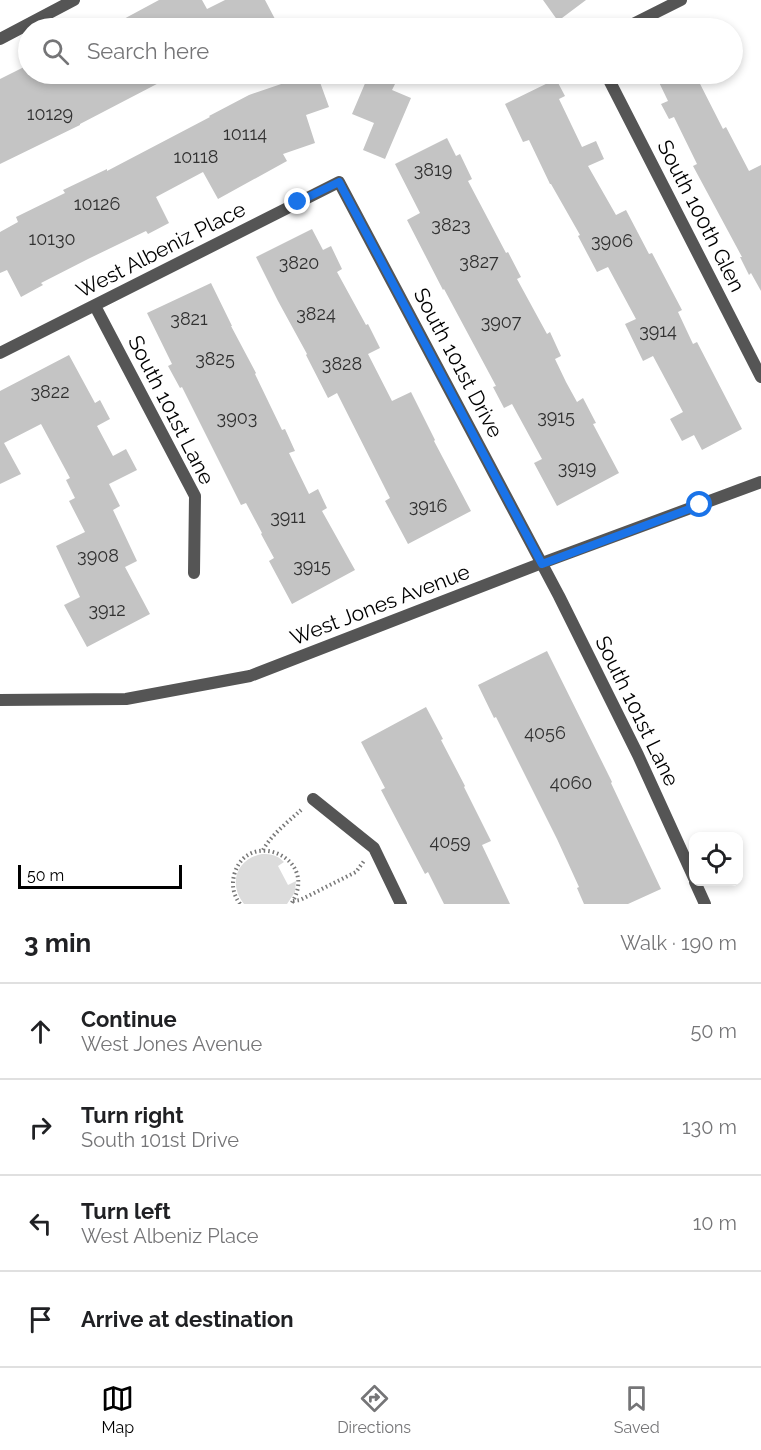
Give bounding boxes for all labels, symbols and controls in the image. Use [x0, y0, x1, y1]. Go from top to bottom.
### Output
search box [18, 18, 743, 84]
icon: search [39, 35, 72, 68]
text: Search here [87, 38, 209, 64]
house number: 10129 [27, 103, 73, 124]
house number: 10114 [223, 123, 267, 144]
street label: South 100th Glen [652, 136, 750, 296]
house number: 10118 [174, 146, 218, 167]
house number: 3819 [414, 159, 452, 180]
route end [284, 188, 310, 214]
house number: 10126 [74, 193, 120, 214]
street label: West Albeniz Place [72, 196, 250, 303]
house number: 3823 [431, 214, 471, 235]
house number: 10130 [28, 228, 76, 249]
house number: 3906 [591, 230, 633, 251]
house number: 3827 [459, 251, 499, 272]
house number: 3820 [279, 252, 319, 273]
street label: South 101st Drive [408, 284, 508, 442]
house number: 3824 [296, 303, 336, 324]
house number: 3821 [170, 308, 208, 329]
house number: 3907 [481, 311, 522, 332]
house number: 3914 [639, 320, 677, 341]
street label: South 101st Lane [123, 331, 220, 488]
house number: 3825 [195, 348, 235, 369]
house number: 3828 [322, 353, 362, 374]
house number: 3822 [30, 381, 70, 402]
house number: 3915 [537, 406, 575, 427]
house number: 3903 [217, 407, 257, 428]
house number: 3919 [558, 457, 596, 478]
route start [686, 491, 712, 517]
house number: 3916 [409, 495, 448, 516]
house number: 3911 [270, 506, 306, 527]
house number: 3908 [77, 545, 119, 566]
house number: 3915 [293, 555, 331, 576]
street label: West Jones Avenue [286, 559, 473, 650]
house number: 3912 [88, 599, 126, 620]
street label: South 101st Lane [590, 632, 685, 790]
house number: 4056 [524, 722, 566, 743]
house number: 4060 [550, 772, 592, 793]
house number: 4059 [429, 831, 471, 852]
map controls [689, 832, 743, 886]
button: locate [689, 832, 743, 886]
scale bar [18, 862, 182, 890]
text: 50 m [27, 866, 64, 885]
text: 3 min [24, 928, 91, 958]
text: Walk · 190 m [620, 931, 737, 955]
text: Continue [81, 1006, 177, 1032]
icon: ahead [24, 1015, 57, 1048]
text: 50 m [690, 1019, 737, 1043]
text: West Jones Avenue [81, 1032, 262, 1056]
text: Turn right [81, 1102, 184, 1128]
icon: right [24, 1111, 57, 1144]
text: 130 m [682, 1115, 737, 1139]
text: South 101st Drive [81, 1128, 239, 1152]
text: Turn left [81, 1198, 171, 1224]
icon: left [24, 1207, 57, 1240]
text: 10 m [693, 1211, 737, 1235]
text: West Albeniz Place [81, 1224, 259, 1248]
icon: arrive [24, 1303, 57, 1336]
text: Arrive at destination [81, 1306, 294, 1332]
tab: Map [101, 1382, 134, 1437]
tab: Directions [337, 1382, 411, 1437]
tab: Saved [614, 1382, 660, 1437]

